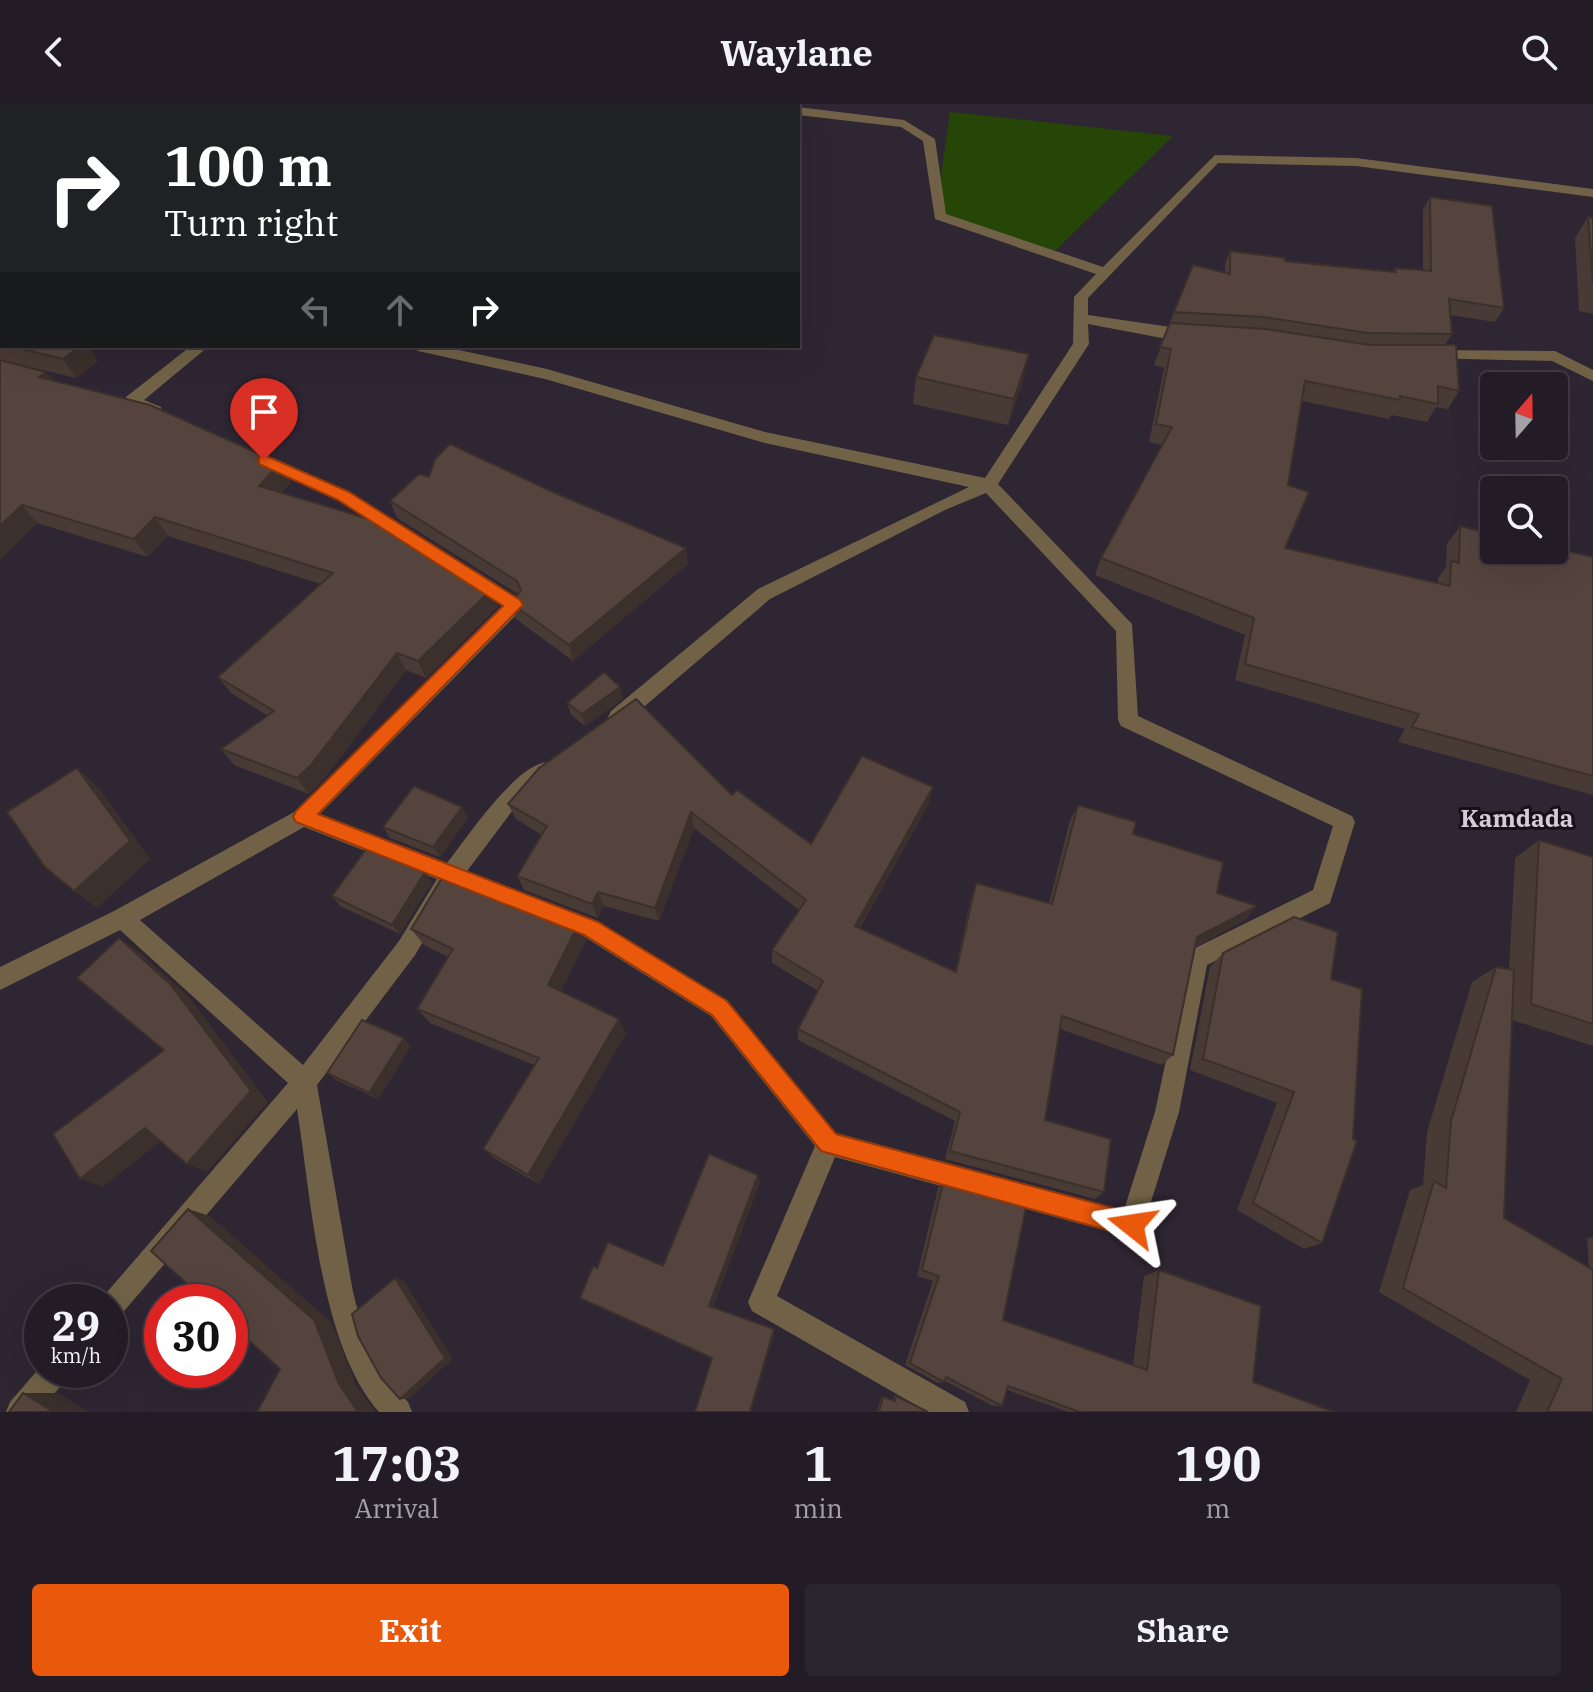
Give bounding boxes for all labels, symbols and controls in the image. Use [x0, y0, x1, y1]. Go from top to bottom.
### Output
text: Waylane [720, 29, 873, 76]
icon: back [32, 30, 76, 74]
icon: search [1517, 30, 1561, 74]
text: 100 m [164, 129, 332, 201]
icon: right [32, 136, 136, 240]
text: Turn right [164, 199, 338, 246]
icon: left [294, 288, 338, 332]
icon: ahead [378, 288, 422, 332]
icon: right [462, 288, 506, 332]
north arrow [1480, 372, 1568, 460]
map controls [1480, 372, 1568, 564]
pin [230, 378, 298, 460]
icon: arrive [242, 390, 286, 434]
button: search [1480, 476, 1568, 564]
district label: Kamdada [1460, 802, 1574, 834]
position arrow [1090, 1183, 1174, 1267]
speed limit sign: 30 [144, 1284, 248, 1388]
text: 29 [52, 1300, 100, 1352]
text: km/h [51, 1342, 101, 1369]
text: 17:03 [332, 1432, 462, 1494]
text: 1 [804, 1432, 833, 1494]
text: 190 [1175, 1432, 1261, 1494]
text: Arrival [354, 1491, 439, 1525]
text: min [793, 1491, 843, 1525]
text: m [1206, 1491, 1230, 1525]
button: Exit [32, 1584, 789, 1676]
button: Share [805, 1584, 1561, 1676]

